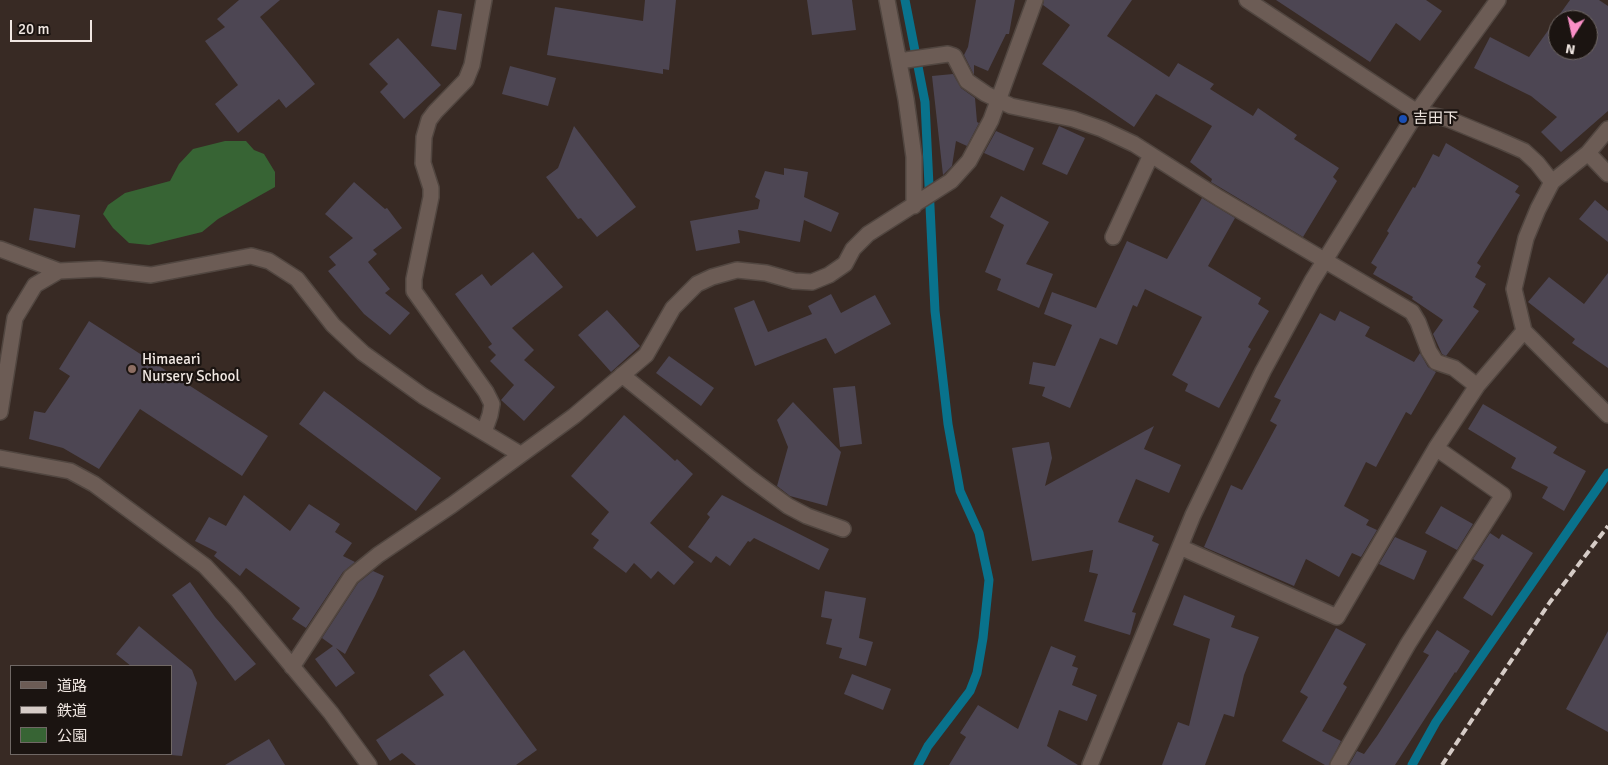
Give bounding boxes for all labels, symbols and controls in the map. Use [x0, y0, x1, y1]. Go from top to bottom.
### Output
scale bar [12, 10, 95, 42]
north arrow [1548, 10, 1598, 60]
text: 20 m [18, 20, 49, 38]
text: N [1564, 40, 1577, 58]
place label: 吉田下 [1413, 110, 1458, 128]
marker: 吉田下 [1397, 113, 1409, 125]
place label: Himaeari Nursery School [142, 351, 240, 386]
marker: Himaeari Nursery School [126, 363, 138, 375]
legend [10, 665, 172, 755]
text: 道路 [57, 677, 87, 695]
text: 鉄道 [57, 702, 87, 720]
text: 公園 [57, 727, 87, 745]

